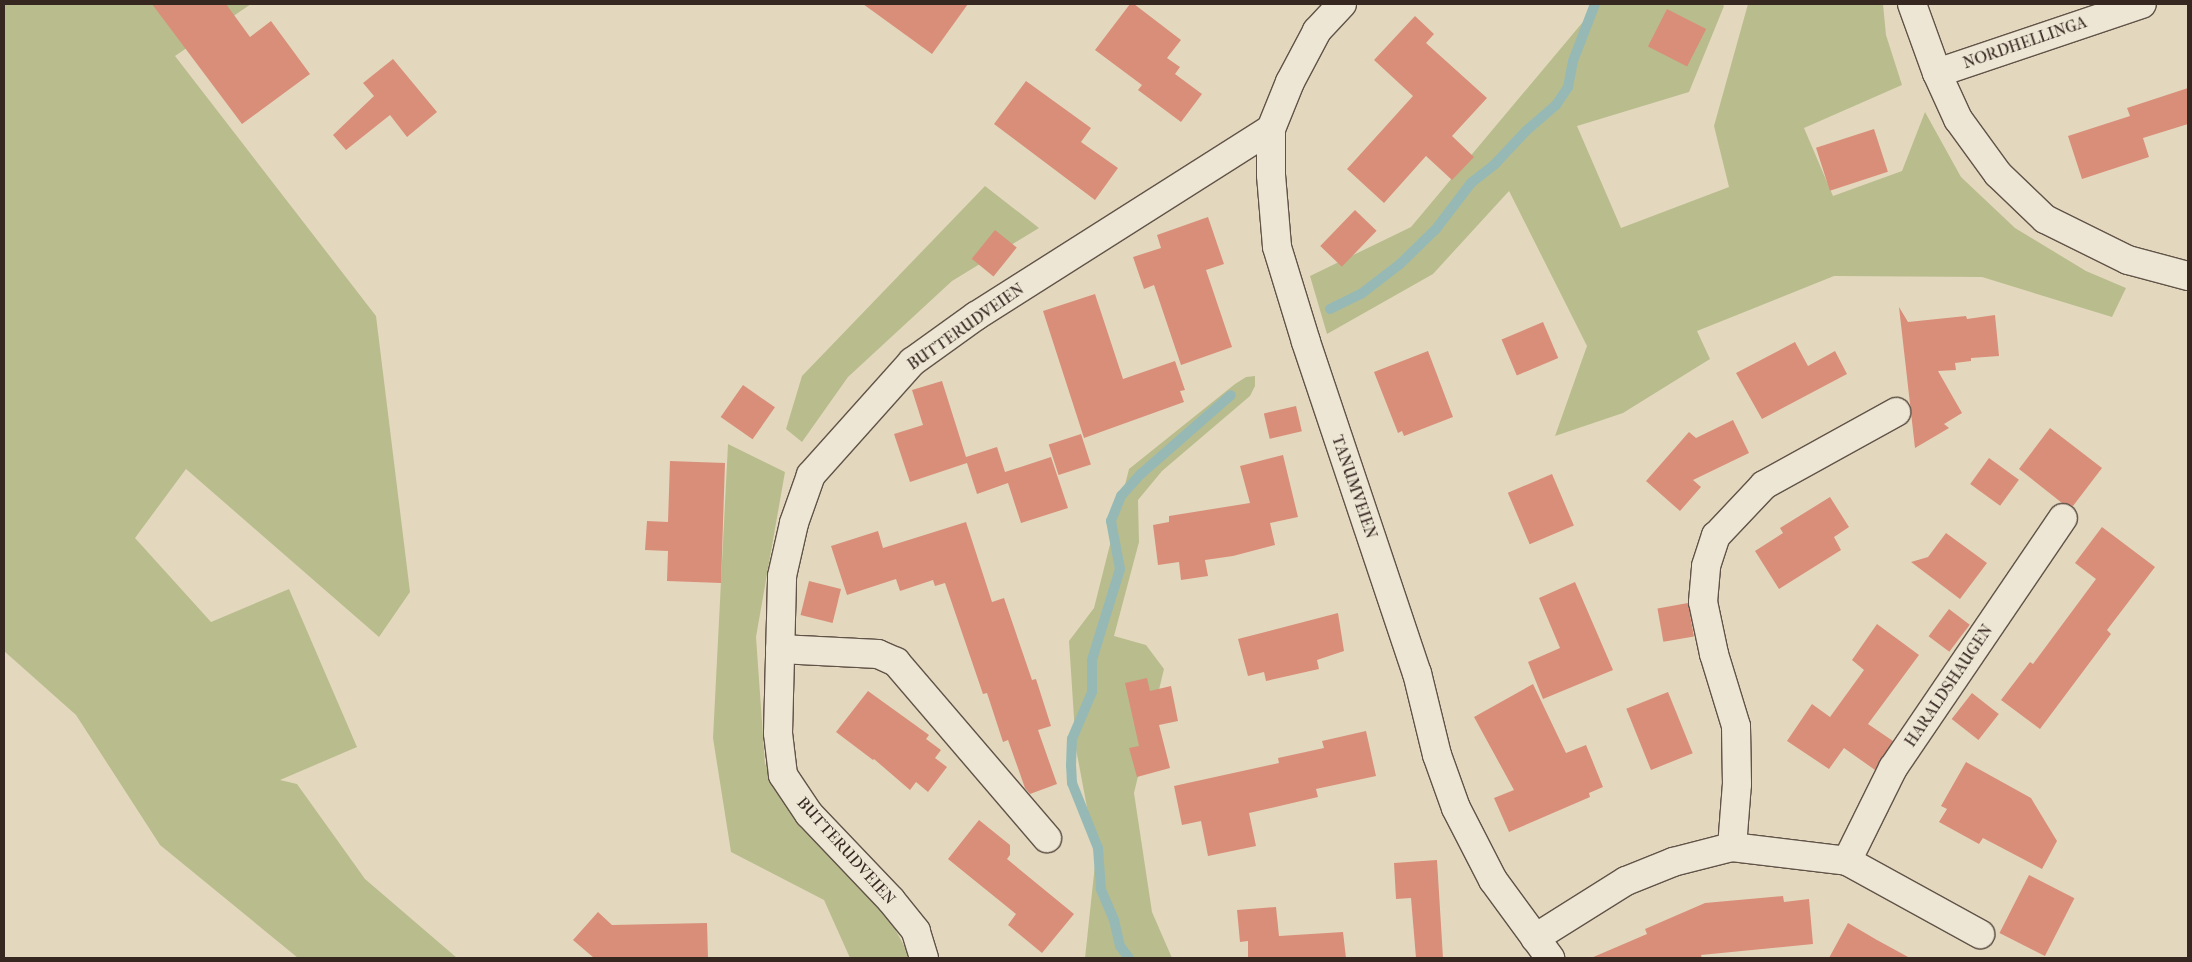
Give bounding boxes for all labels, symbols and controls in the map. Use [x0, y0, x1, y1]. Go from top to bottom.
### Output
street label: NORDHELLINGA [1961, 13, 2089, 73]
street label: BUTTERUDVEIEN [904, 280, 1028, 374]
street label: TANUMVEIEN [1327, 433, 1381, 541]
street label: HARALDSHAUGEN [1901, 621, 1997, 751]
street label: BUTTERUDVEIEN [793, 793, 899, 909]

